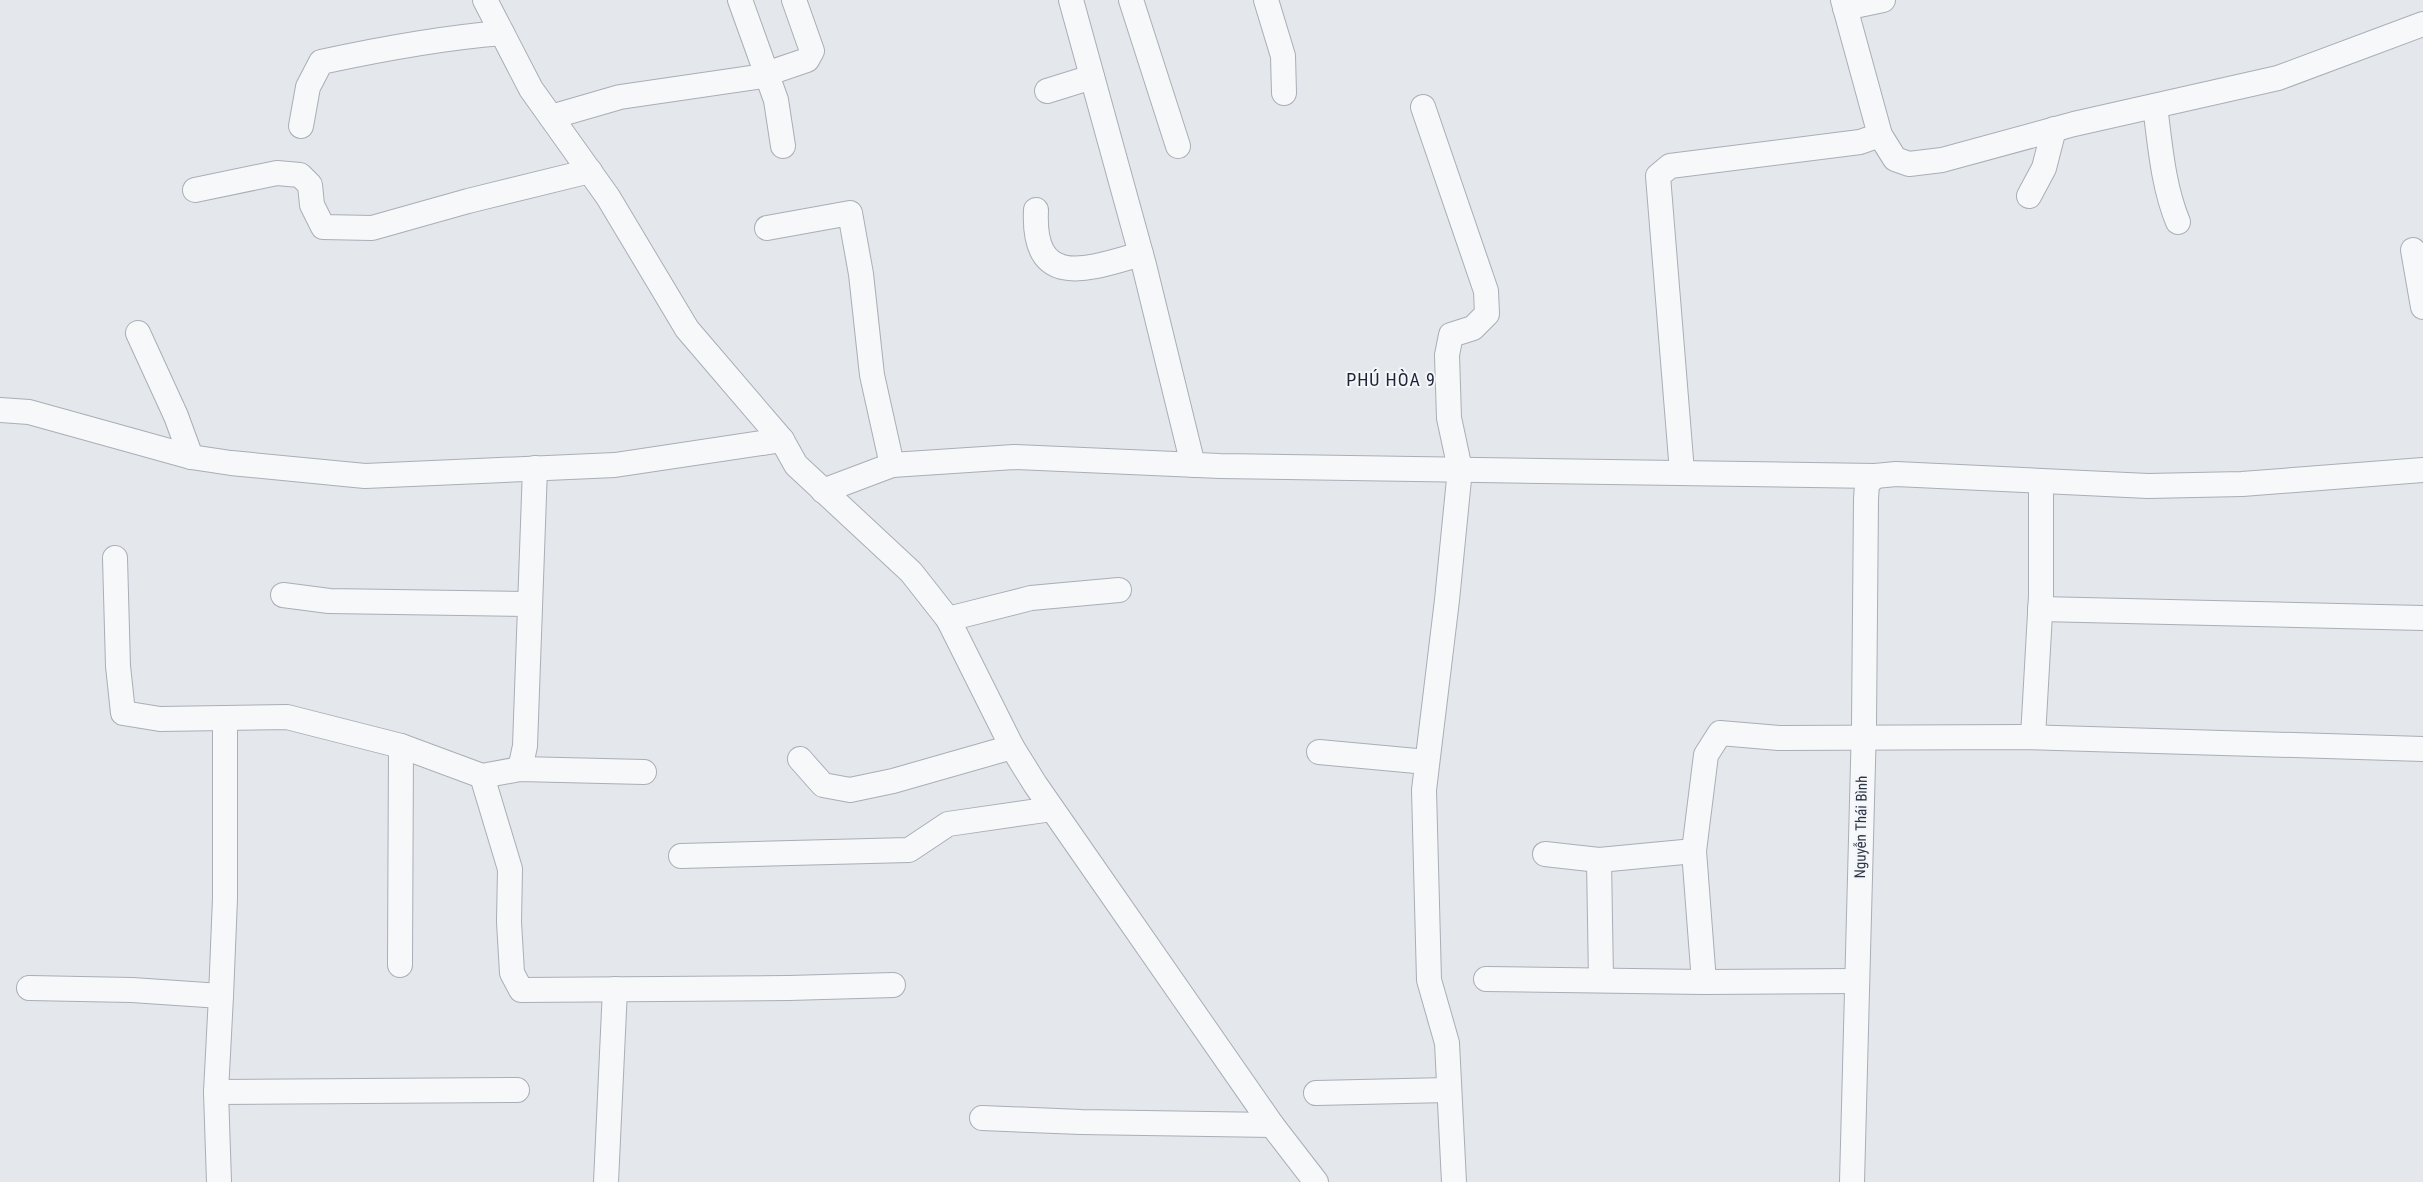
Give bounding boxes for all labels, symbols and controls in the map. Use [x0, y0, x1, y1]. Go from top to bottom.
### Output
district label: PHÚ HÒA 9 [1346, 369, 1436, 390]
street label: Nguyễn Thái Bình [1851, 775, 1871, 879]

